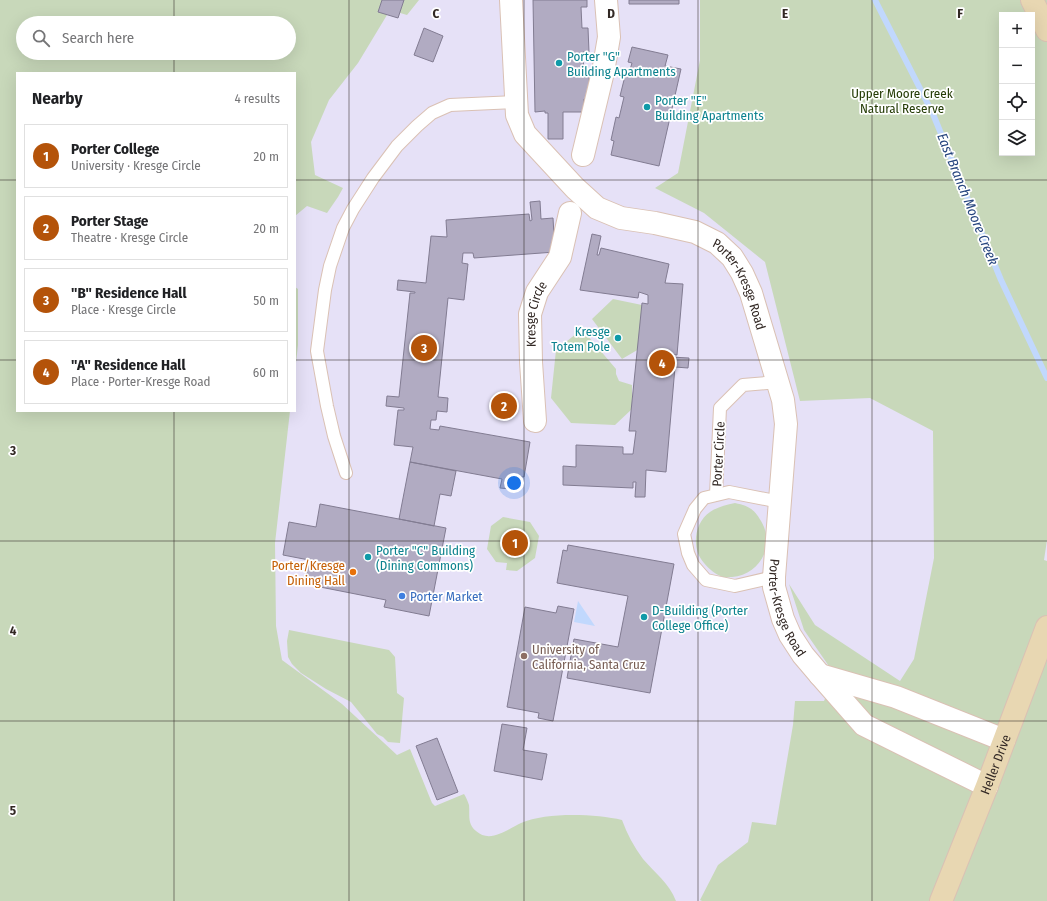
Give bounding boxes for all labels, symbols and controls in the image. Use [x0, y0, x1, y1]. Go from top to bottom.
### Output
text: C [433, 6, 440, 21]
text: D [607, 6, 615, 21]
text: E [782, 6, 788, 21]
text: F [957, 6, 963, 21]
map controls [999, 12, 1035, 156]
button: + [999, 12, 1035, 48]
search box [16, 16, 296, 60]
icon: search [30, 27, 52, 49]
text: Search here [62, 29, 134, 47]
button: − [999, 48, 1035, 84]
place label: Porter "G" Building Apartments [567, 49, 676, 79]
marker: Porter "G" Building Apartments [554, 58, 564, 68]
button: locate [999, 84, 1035, 120]
park label: Upper Moore Creek Natural Reserve [851, 86, 954, 116]
text: Nearby [32, 88, 83, 109]
text: 4 results [234, 91, 280, 106]
place label: Porter "E" Building Apartments [655, 93, 764, 123]
marker: Porter "E" Building Apartments [642, 102, 652, 112]
button: layers [999, 120, 1035, 156]
water label: East Branch Moore Creek [933, 131, 1002, 268]
text: Porter College [71, 140, 159, 158]
text: 1 [43, 149, 49, 164]
text: 20 m [253, 149, 279, 164]
text: University · Kresge Circle [71, 158, 201, 173]
text: Porter Stage [71, 212, 148, 230]
text: 2 [43, 221, 49, 236]
text: 20 m [253, 221, 279, 236]
text: Theatre · Kresge Circle [71, 230, 188, 245]
street label: Porter-Kresge Road [710, 235, 769, 332]
street label: Kresge Circle [523, 278, 550, 347]
text: "B" Residence Hall [71, 284, 187, 302]
text: 3 [43, 293, 49, 308]
text: 50 m [253, 293, 279, 308]
text: Place · Kresge Circle [71, 302, 176, 317]
place label: Kresge Totem Pole [551, 324, 610, 354]
pin: 3 [411, 333, 437, 363]
marker: Kresge Totem Pole [613, 333, 623, 343]
pin: 4 [649, 348, 675, 378]
text: "A" Residence Hall [71, 356, 186, 374]
text: 4 [43, 365, 49, 380]
text: 60 m [253, 365, 279, 380]
text: Place · Porter-Kresge Road [71, 374, 211, 389]
pin: 2 [491, 391, 517, 421]
street label: Porter Circle [709, 421, 728, 487]
text: 3 [9, 443, 16, 458]
your location [504, 473, 524, 493]
pin: 1 [502, 528, 528, 558]
place label: Porter "C" Building (Dining Commons) [376, 543, 476, 573]
marker: Porter "C" Building (Dining Commons) [363, 552, 373, 562]
place label: Porter/Kresge Dining Hall [272, 558, 346, 588]
street label: Porter-Kresge Road [766, 558, 809, 659]
marker: Porter/Kresge Dining Hall [348, 567, 358, 577]
place label: Porter Market [410, 589, 483, 604]
marker: Porter Market [397, 591, 407, 601]
place label: D-Building (Porter College Office) [652, 603, 748, 633]
marker: D-Building (Porter College Office) [639, 612, 649, 622]
text: 4 [10, 623, 17, 638]
place label: University of California, Santa Cruz [532, 642, 645, 672]
marker: University of California, Santa Cruz [519, 651, 529, 661]
street label: Heller Drive [977, 733, 1014, 797]
text: 5 [10, 803, 16, 818]

